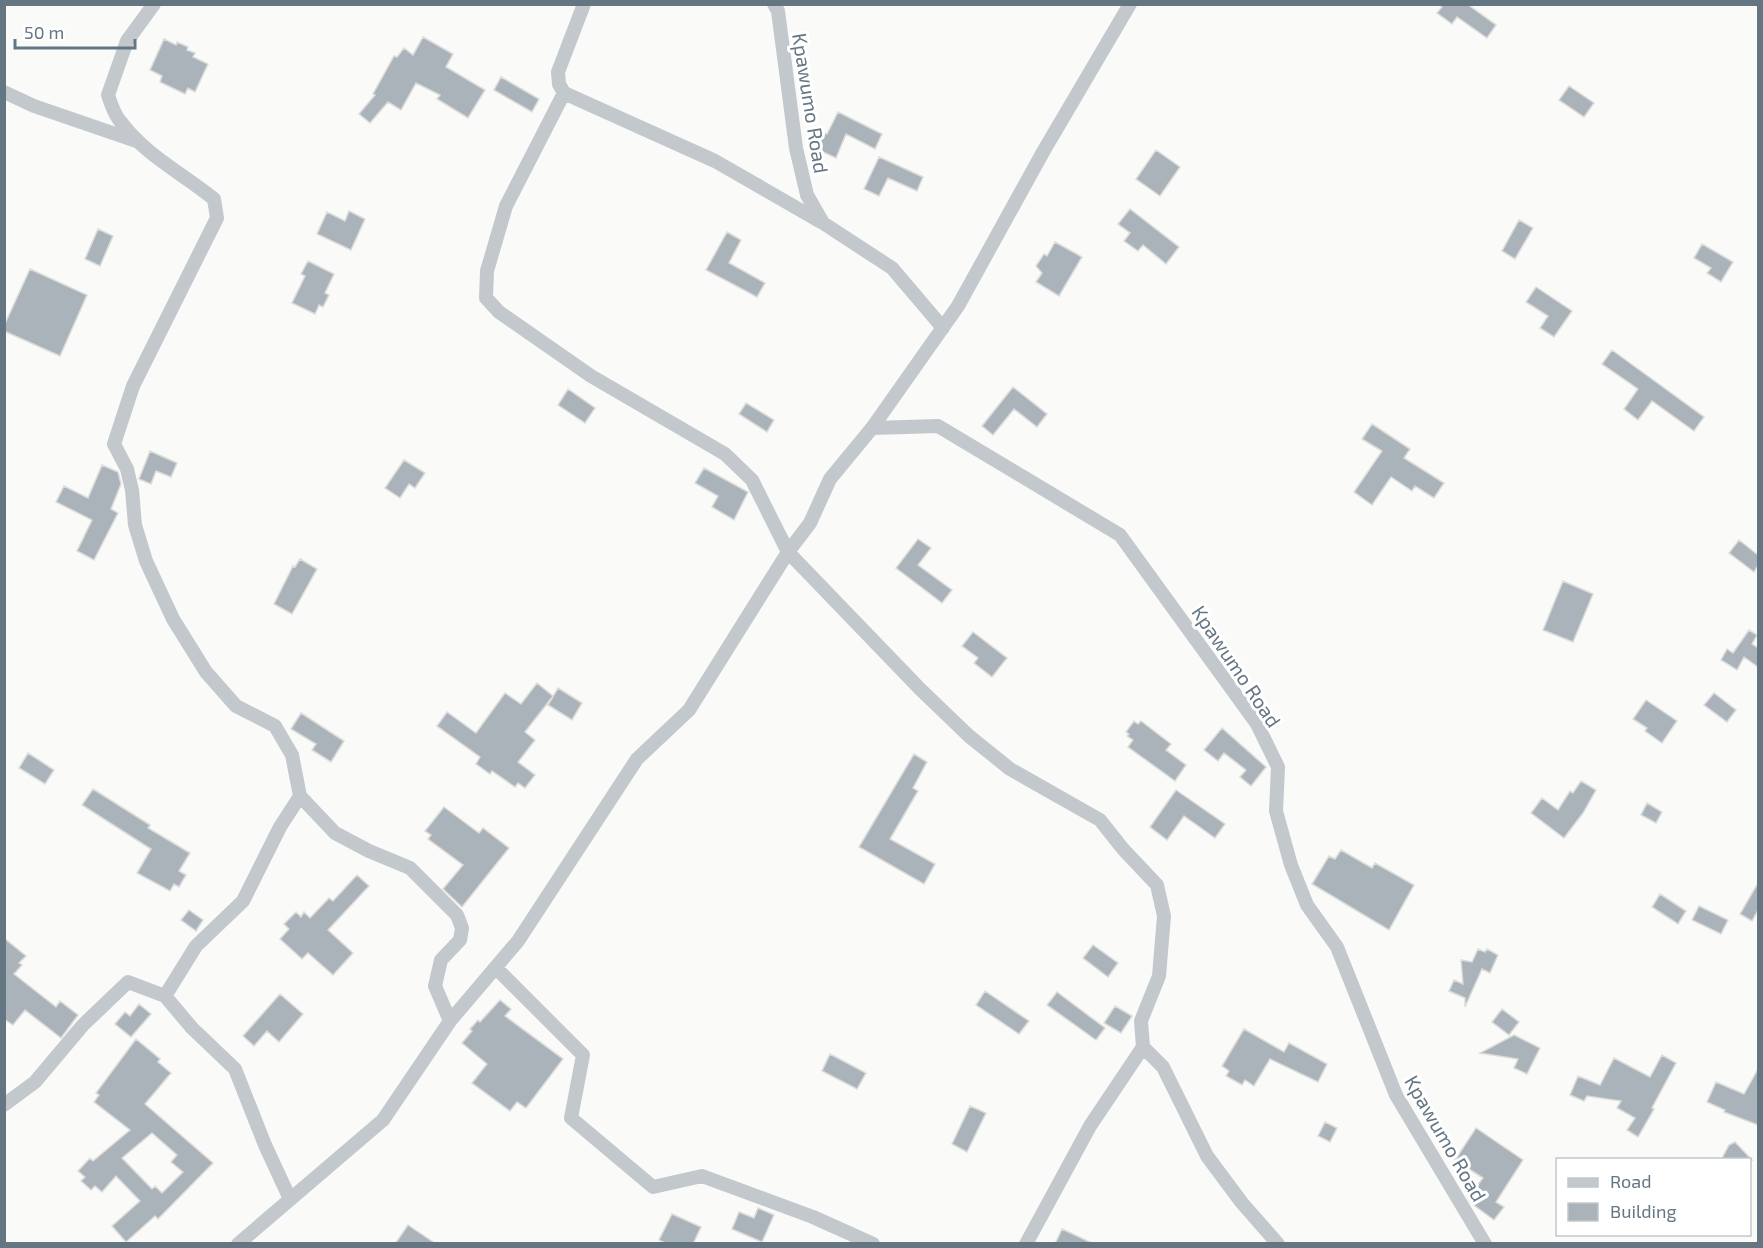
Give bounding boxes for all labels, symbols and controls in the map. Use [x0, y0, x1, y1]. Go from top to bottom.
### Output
scale bar [15, 12, 135, 50]
text: 50 m [24, 21, 64, 43]
street label: Kpawumo Road [788, 31, 834, 175]
street label: Kpawumo Road [1187, 601, 1287, 731]
street label: Kpawumo Road [1400, 1071, 1492, 1205]
legend [1556, 1158, 1751, 1236]
text: Road [1610, 1170, 1651, 1192]
text: Building [1610, 1200, 1677, 1222]

